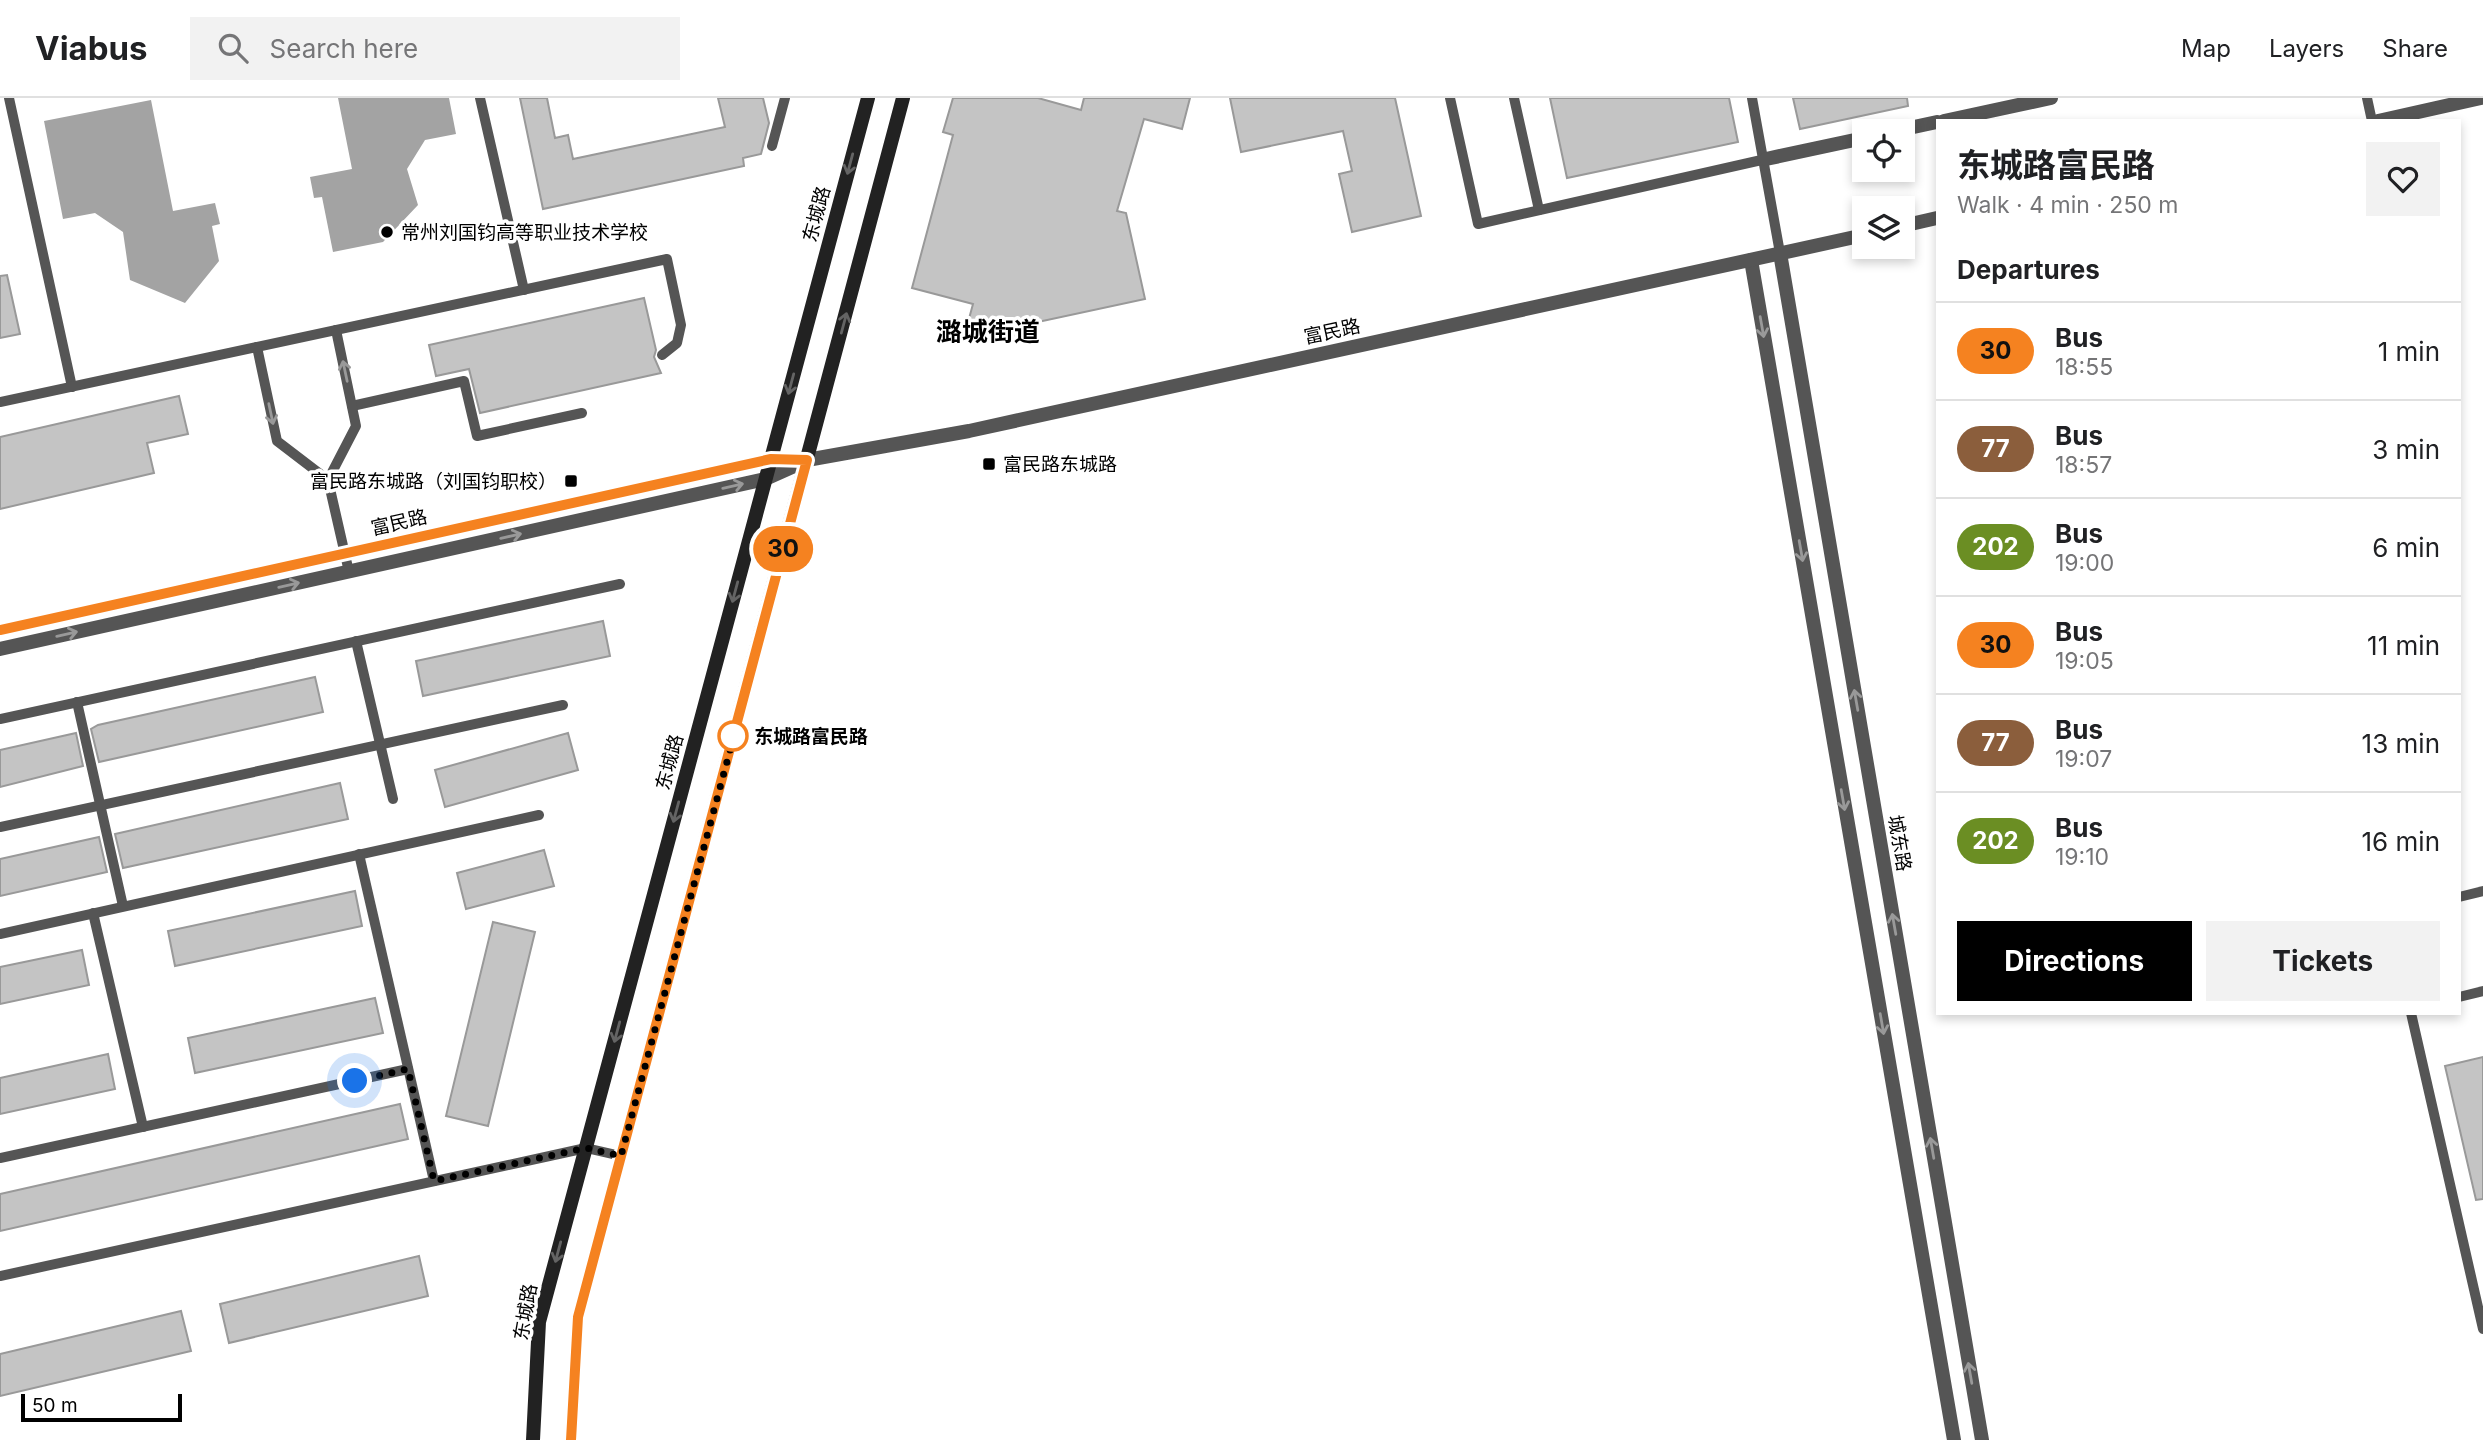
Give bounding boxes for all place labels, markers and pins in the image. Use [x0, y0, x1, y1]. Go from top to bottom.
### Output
place label: 常州刘国钧高等职业技术学校 [401, 221, 648, 244]
marker: 常州刘国钧高等职业技术学校 [379, 224, 395, 240]
place label: 富民路东城路 [1003, 453, 1117, 476]
marker: 富民路东城路 [981, 456, 997, 472]
place label: 富民路东城路（刘国钧职校） [310, 470, 557, 493]
marker: 富民路东城路（刘国钧职校） [563, 473, 579, 489]
marker: 东城路富民路 [718, 721, 748, 751]
place label: 东城路富民路 [754, 725, 868, 748]

